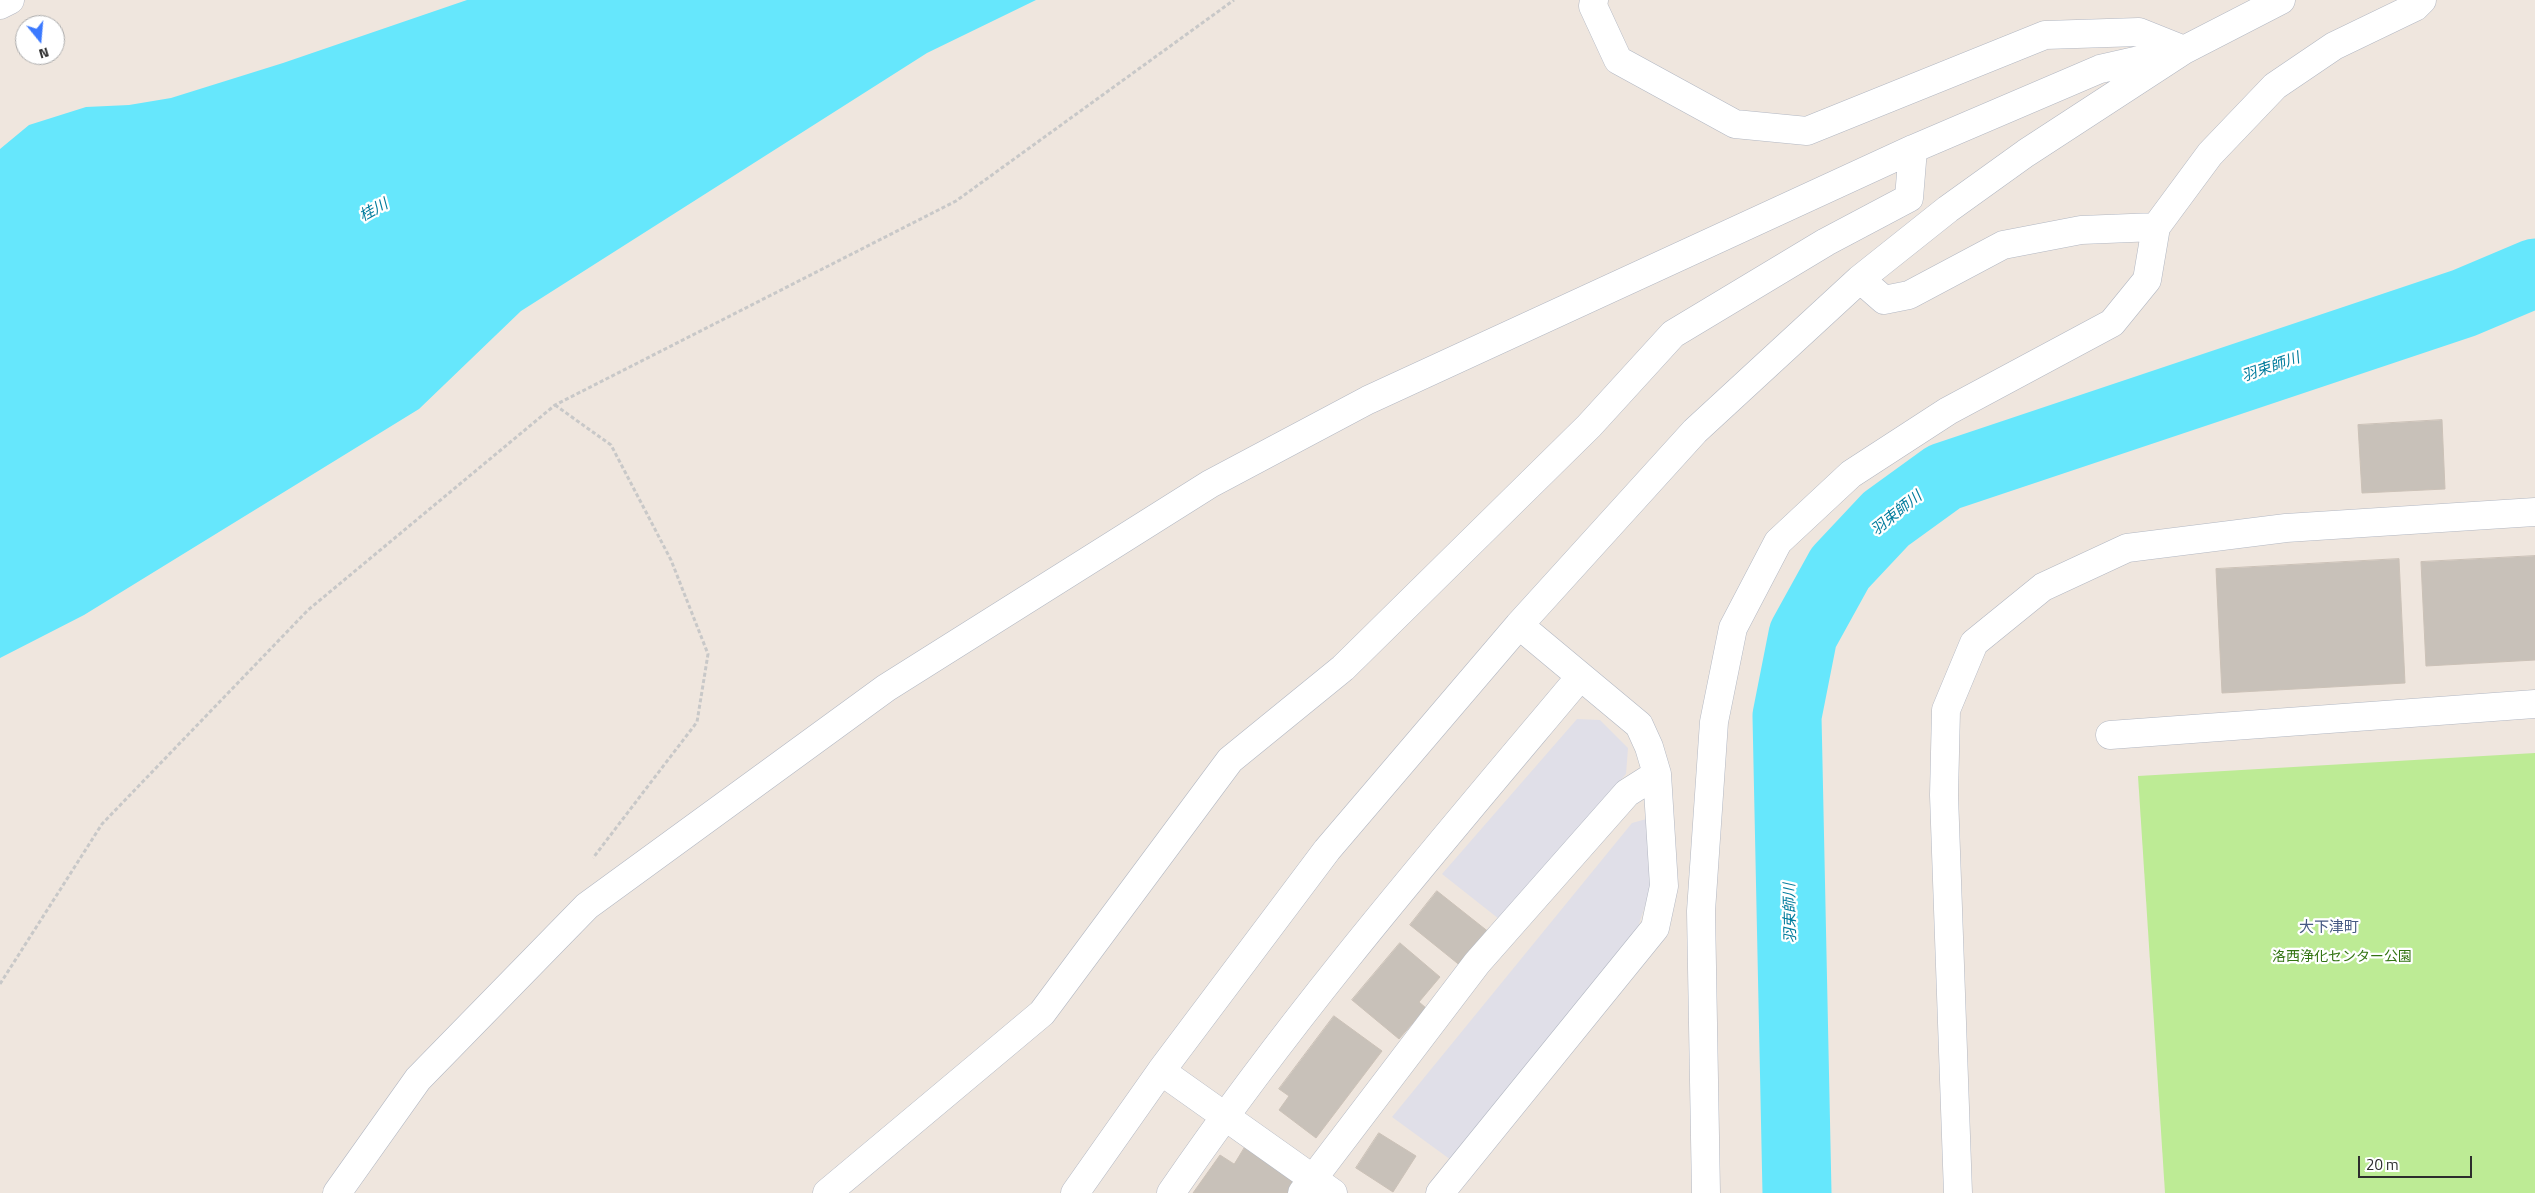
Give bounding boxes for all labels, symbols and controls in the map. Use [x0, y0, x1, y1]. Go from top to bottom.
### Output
north arrow [15, 15, 65, 65]
text: N [37, 42, 52, 65]
water label: 桂川 [357, 196, 391, 226]
water label: 羽束師川 [2240, 350, 2302, 386]
water label: 羽束師川 [1868, 488, 1926, 540]
water label: 羽束師川 [1781, 883, 1801, 943]
district label: 大下津町 [2299, 919, 2359, 937]
park label: 洛西浄化センター公園 [2272, 950, 2412, 966]
scale bar [2360, 1146, 2474, 1178]
text: 20 m [2366, 1153, 2399, 1176]

